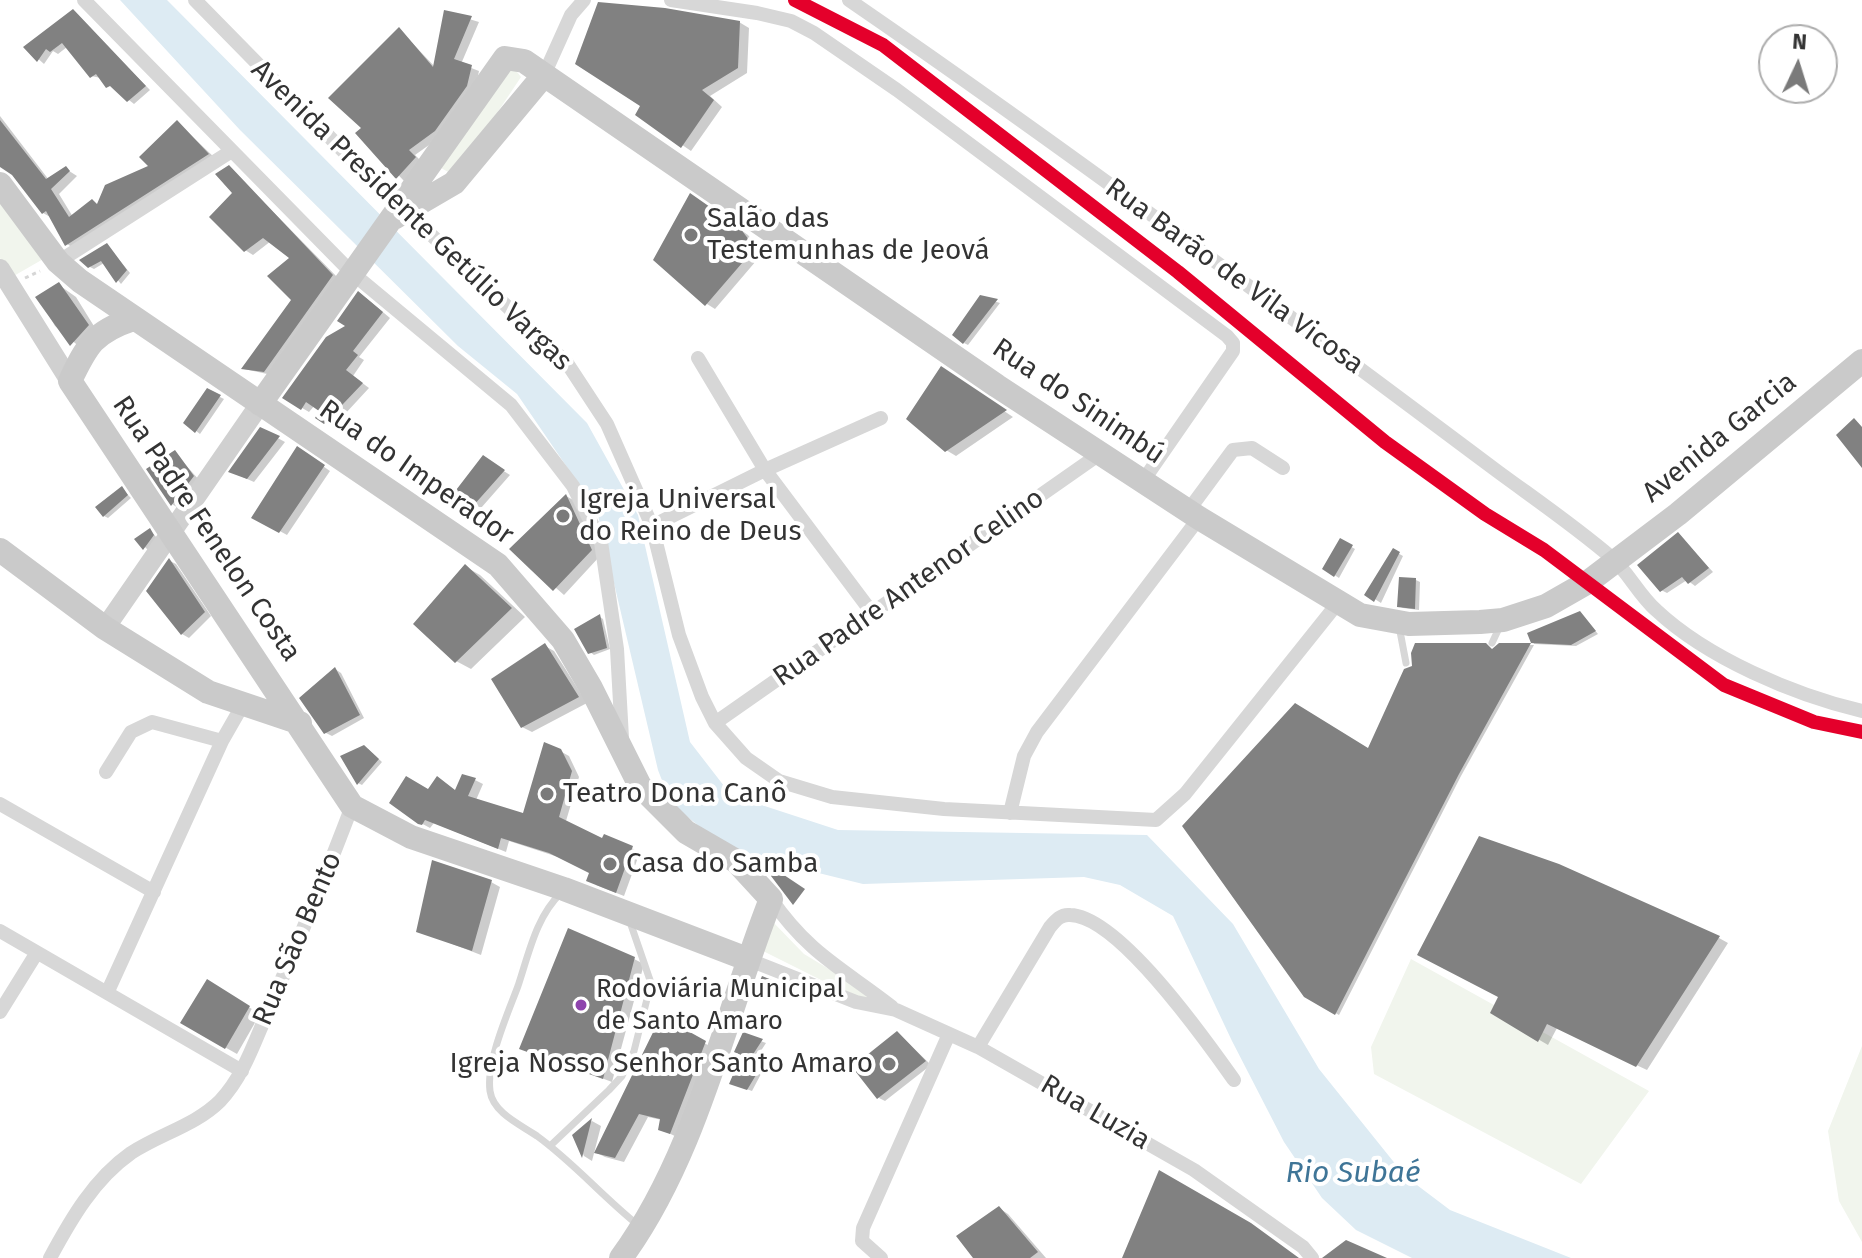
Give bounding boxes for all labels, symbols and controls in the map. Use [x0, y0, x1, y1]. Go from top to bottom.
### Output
north arrow [1758, 24, 1838, 104]
text: N [1791, 28, 1808, 56]
street label: Avenida Presidente Getúlio Vargas [244, 54, 578, 378]
street label: Rua Barão de Vila Vicosa [1098, 172, 1370, 382]
place label: Salão das Testemunhas de Jeová [707, 202, 990, 268]
marker: Salão das Testemunhas de Jeová [682, 226, 700, 244]
street label: Rua do Sinimbú [985, 332, 1171, 472]
street label: Avenida Garcia [1636, 366, 1804, 510]
street label: Rua Padre Fenelon Costa [105, 390, 307, 668]
street label: Rua do Imperador [312, 393, 520, 553]
street label: Rua Padre Antenor Celino [767, 482, 1051, 694]
place label: Igreja Universal do Reino de Deus [579, 483, 801, 549]
marker: Igreja Universal do Reino de Deus [554, 507, 572, 525]
place label: Teatro Dona Canô [563, 777, 787, 811]
marker: Teatro Dona Canô [538, 785, 556, 803]
street label: Rua São Bento [246, 847, 350, 1031]
place label: Casa do Samba [626, 847, 818, 881]
marker: Casa do Samba [601, 855, 619, 873]
place label: Rodoviária Municipal de Santo Amaro [596, 974, 844, 1036]
marker: Rodoviária Municipal de Santo Amaro [573, 997, 589, 1013]
place label: Igreja Nosso Senhor Santo Amaro [449, 1047, 873, 1081]
marker: Igreja Nosso Senhor Santo Amaro [880, 1055, 898, 1073]
street label: Rua Luzia [1034, 1068, 1156, 1158]
water label: Rio Subaé [1286, 1156, 1420, 1192]

